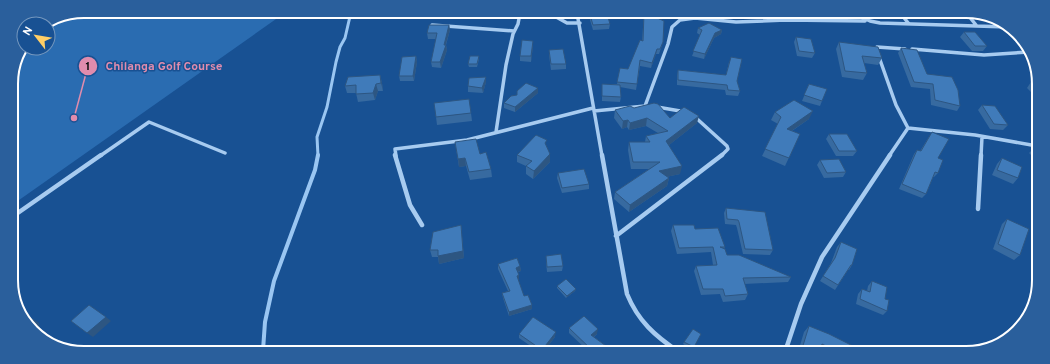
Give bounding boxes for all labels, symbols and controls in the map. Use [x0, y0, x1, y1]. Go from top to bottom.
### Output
north arrow [16, 16, 56, 56]
text: N [20, 24, 36, 38]
callout: Chilanga Golf Course [78, 54, 231, 78]
text: 1 [86, 59, 90, 75]
text: Chilanga Golf Course [106, 59, 223, 75]

